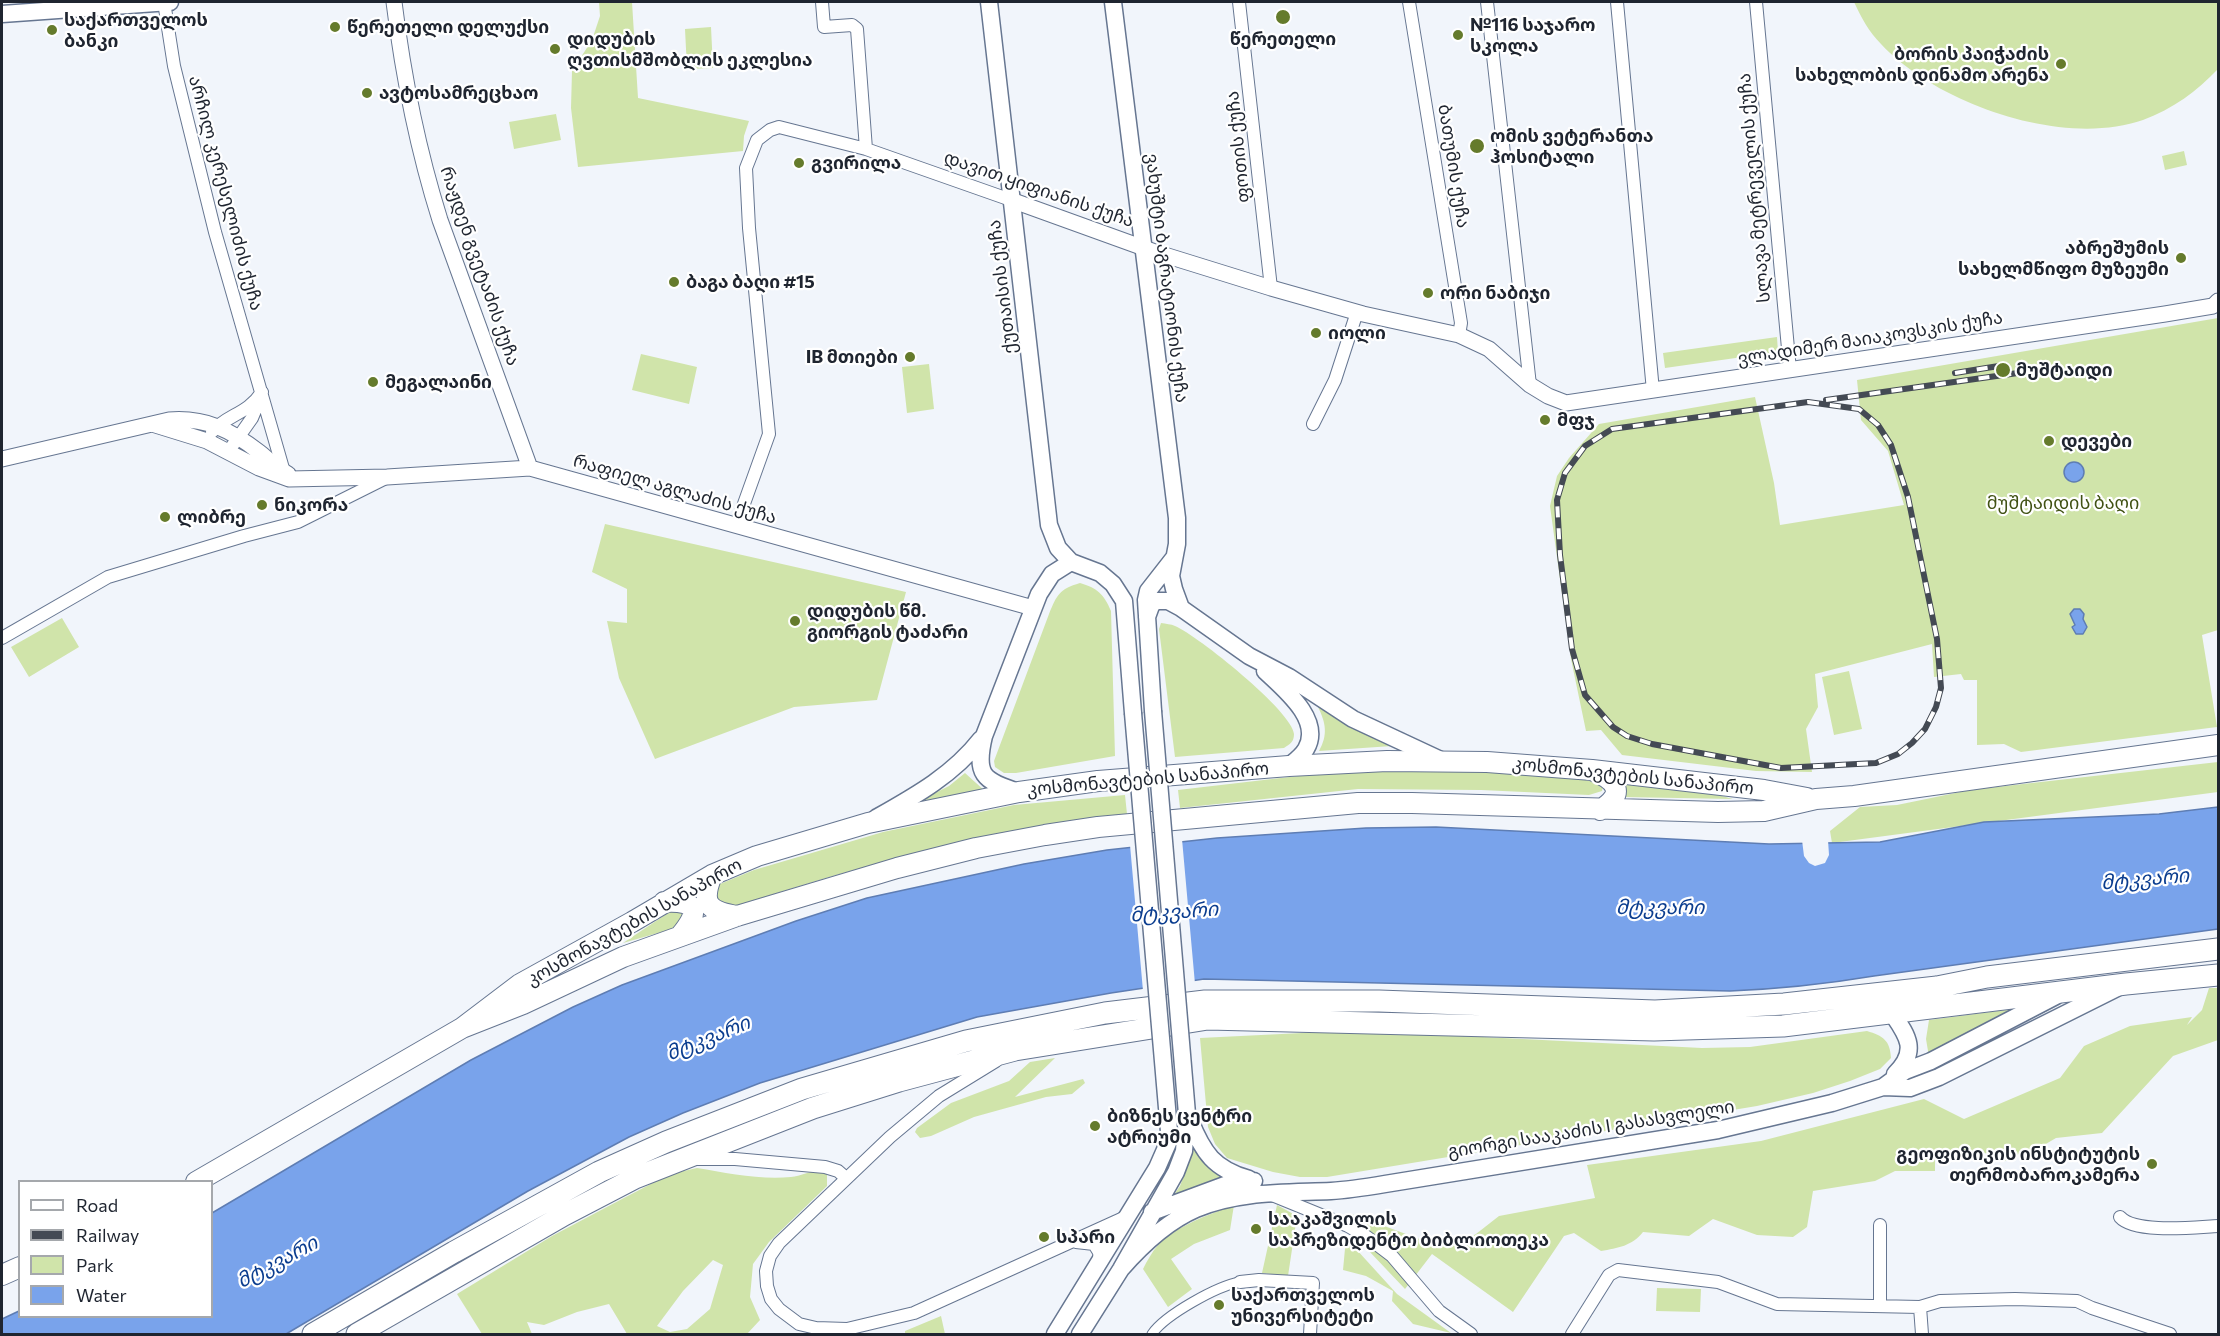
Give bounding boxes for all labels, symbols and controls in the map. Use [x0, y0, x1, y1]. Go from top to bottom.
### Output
marker: წერეთელი [1274, 8, 1292, 26]
place label: საქართველოს ბანკი [64, 9, 208, 52]
place label: №116 საჯარო სკოლა [1470, 14, 1596, 57]
place label: წერეთელი დელუქსი [347, 16, 549, 38]
marker: წერეთელი დელუქსი [328, 20, 342, 34]
marker: საქართველოს ბანკი [45, 23, 59, 37]
place label: დიდუბის ღვთისმშობლის ეკლესია [567, 28, 812, 70]
place label: წერეთელი [1230, 28, 1336, 50]
marker: №116 საჯარო სკოლა [1451, 28, 1465, 42]
marker: დიდუბის ღვთისმშობლის ეკლესია [548, 42, 562, 56]
place label: ბორის პაიჭაძის სახელობის დინამო არენა [1795, 43, 2049, 86]
marker: ბორის პაიჭაძის სახელობის დინამო არენა [2054, 57, 2068, 71]
street label: სლავა მეტრეველის ქუჩა [1733, 72, 1775, 304]
street label: არჩილ კერესელიძის ქუჩა [184, 73, 268, 313]
place label: ავტოსამრეცხაო [379, 82, 538, 104]
marker: ავტოსამრეცხაო [360, 86, 374, 100]
street label: ფოთის ქუჩა [1221, 90, 1255, 204]
street label: ბათუმის ქუჩა [1434, 103, 1474, 229]
place label: ომის ვეტერანთა ჰოსიტალი [1490, 125, 1653, 168]
marker: ომის ვეტერანთა ჰოსიტალი [1468, 137, 1486, 155]
street label: დავით ყიფიანის ქუჩა [941, 146, 1137, 232]
place label: გვირილა [811, 152, 901, 174]
street label: ვახუშტი ბაგრატიონის ქუჩა [1141, 152, 1193, 404]
marker: გვირილა [792, 156, 806, 170]
street label: რაჟდენ გვეტაძის ქუჩა [436, 164, 524, 368]
street label: ქუთაისის ქუჩა [983, 219, 1021, 355]
place label: აბრეშუმის სახელმწიფო მუზეუმი [1958, 237, 2169, 280]
marker: აბრეშუმის სახელმწიფო მუზეუმი [2174, 251, 2188, 265]
place label: ბაგა ბაღი #15 [686, 271, 815, 293]
marker: ბაგა ბაღი #15 [667, 275, 681, 289]
place label: ორი ნაბიჯი [1440, 282, 1550, 304]
marker: ორი ნაბიჯი [1421, 286, 1435, 300]
street label: ვლადიმერ მაიაკოვსკის ქუჩა [1736, 306, 2004, 370]
place label: იოლი [1328, 322, 1386, 344]
marker: იოლი [1309, 326, 1323, 340]
place label: IB მთიები [806, 346, 898, 368]
marker: IB მთიები [903, 350, 917, 364]
place label: მუშტაიდი [2016, 359, 2113, 381]
marker: მუშტაიდი [1994, 361, 2012, 379]
place label: მეგალაინი [385, 371, 492, 393]
marker: მეგალაინი [366, 375, 380, 389]
place label: მფჯ [1557, 409, 1595, 431]
marker: მფჯ [1538, 413, 1552, 427]
place label: დევები [2061, 430, 2132, 452]
marker: დევები [2042, 434, 2056, 448]
street label: რაფიელ აგლაძის ქუჩა [571, 450, 779, 528]
park label: მუშტაიდის ბაღი [1987, 492, 2139, 514]
place label: ნიკორა [274, 494, 348, 516]
marker: ნიკორა [255, 498, 269, 512]
place label: ლიბრე [177, 506, 246, 528]
marker: ლიბრე [158, 510, 172, 524]
place label: დიდუბის წმ. გიორგის ტაძარი [807, 600, 968, 642]
marker: დიდუბის წმ. გიორგის ტაძარი [788, 614, 802, 628]
street label: კოსმონავტების სანაპირო [1511, 753, 1755, 799]
street label: კოსმონავტების სანაპირო [1026, 758, 1270, 800]
street label: კოსმონავტების სანაპირო [523, 854, 745, 990]
water label: მტკვარი [2100, 863, 2190, 895]
water label: მტკვარი [1616, 895, 1704, 919]
water label: მტკვარი [1129, 897, 1219, 927]
water label: მტკვარი [663, 1010, 753, 1066]
street label: გიორგი სააკაძის I გასასვლელი [1446, 1096, 1736, 1162]
place label: ბიზნეს ცენტრი ატრიუმი [1107, 1105, 1252, 1148]
marker: ბიზნეს ცენტრი ატრიუმი [1088, 1119, 1102, 1133]
place label: გეოფიზიკის ინსტიტუტის თერმობაროკამერა [1896, 1143, 2140, 1186]
marker: გეოფიზიკის ინსტიტუტის თერმობაროკამერა [2145, 1157, 2159, 1171]
legend [18, 1180, 213, 1318]
text: Road [76, 1194, 118, 1216]
place label: სააკაშვილის საპრეზიდენტო ბიბლიოთეკა [1268, 1208, 1549, 1250]
marker: სააკაშვილის საპრეზიდენტო ბიბლიოთეკა [1249, 1222, 1263, 1236]
text: Railway [76, 1224, 139, 1246]
place label: სპარი [1056, 1226, 1115, 1248]
marker: სპარი [1037, 1230, 1051, 1244]
water label: მტკვარი [232, 1231, 322, 1293]
text: Park [76, 1254, 114, 1276]
text: Water [76, 1284, 127, 1306]
place label: საქართველოს უნივერსიტეტი [1231, 1284, 1375, 1326]
marker: საქართველოს უნივერსიტეტი [1212, 1298, 1226, 1312]

